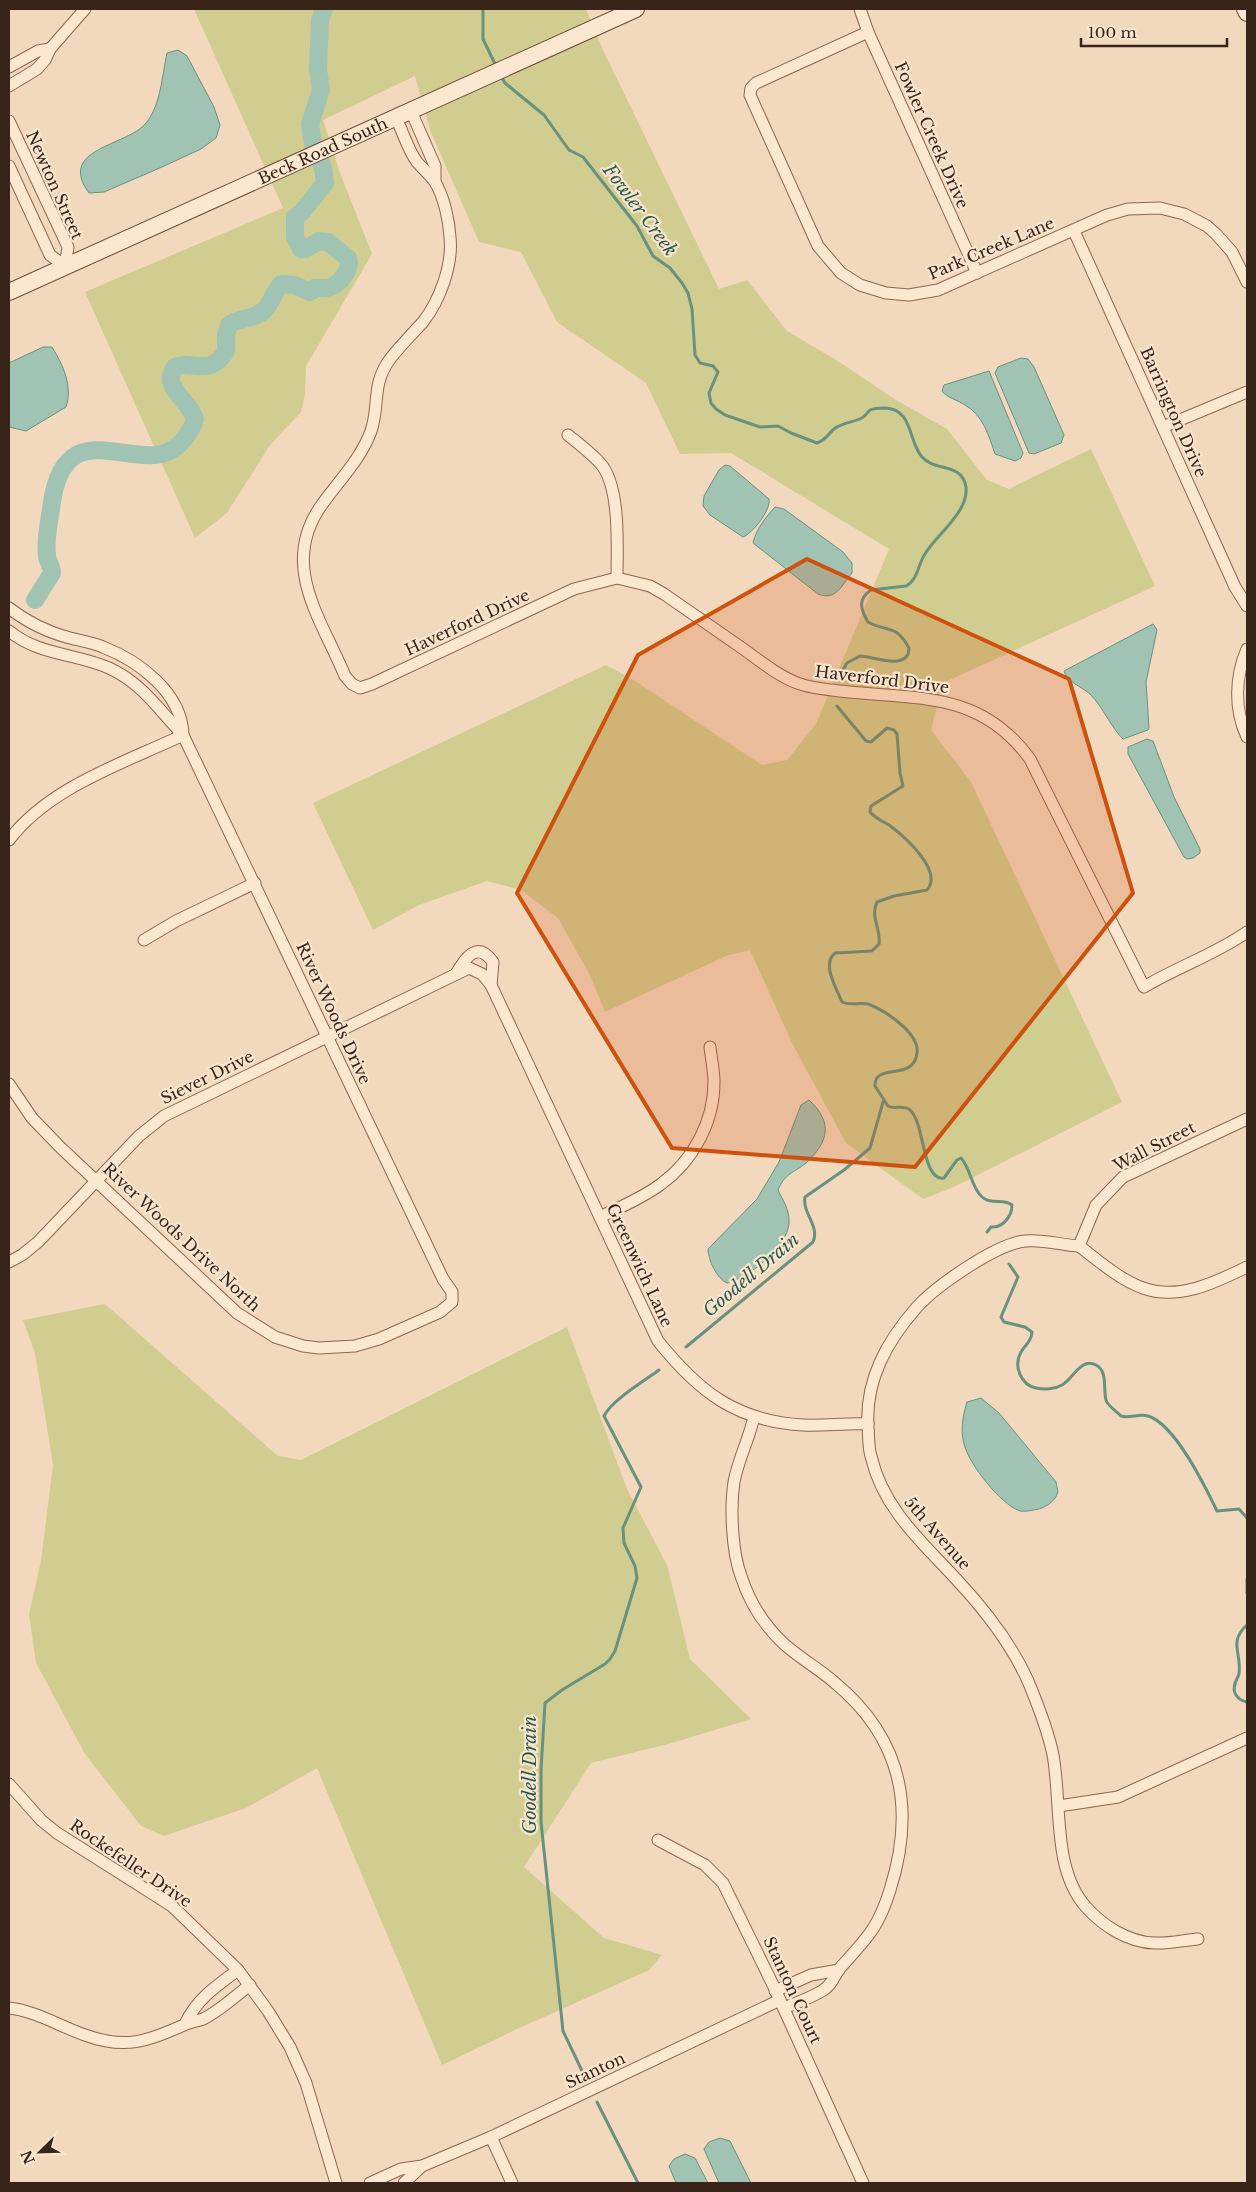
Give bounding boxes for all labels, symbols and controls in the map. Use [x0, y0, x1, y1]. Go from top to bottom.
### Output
scale bar [1081, 15, 1227, 47]
text: 100 m [1088, 23, 1137, 42]
street label: Fowler Creek Drive [891, 59, 973, 211]
street label: Beck Road South [255, 113, 390, 188]
street label: Newton Street [22, 128, 88, 242]
water label: Fowler Creek [598, 159, 682, 260]
street label: Park Creek Lane [925, 212, 1057, 284]
street label: Barrington Drive [1136, 344, 1212, 480]
street label: Haverford Drive [402, 584, 532, 660]
street label: Haverford Drive [814, 661, 950, 697]
street label: River Woods Drive [292, 939, 376, 1087]
street label: Siever Drive [157, 1046, 257, 1108]
street label: Wall Street [1109, 1117, 1198, 1176]
street label: River Woods Drive North [99, 1159, 265, 1315]
street label: Greenwich Lane [603, 1200, 677, 1330]
water label: Goodell Drain [698, 1228, 804, 1322]
street label: 5th Avenue [901, 1492, 975, 1574]
water label: Goodell Drain [519, 1716, 541, 1834]
street label: Rockefeller Drive [66, 1815, 196, 1911]
street label: Stanton Court [759, 1933, 827, 2047]
street label: Stanton [562, 2047, 628, 2093]
north arrow [15, 2127, 65, 2177]
text: N [17, 2148, 39, 2167]

